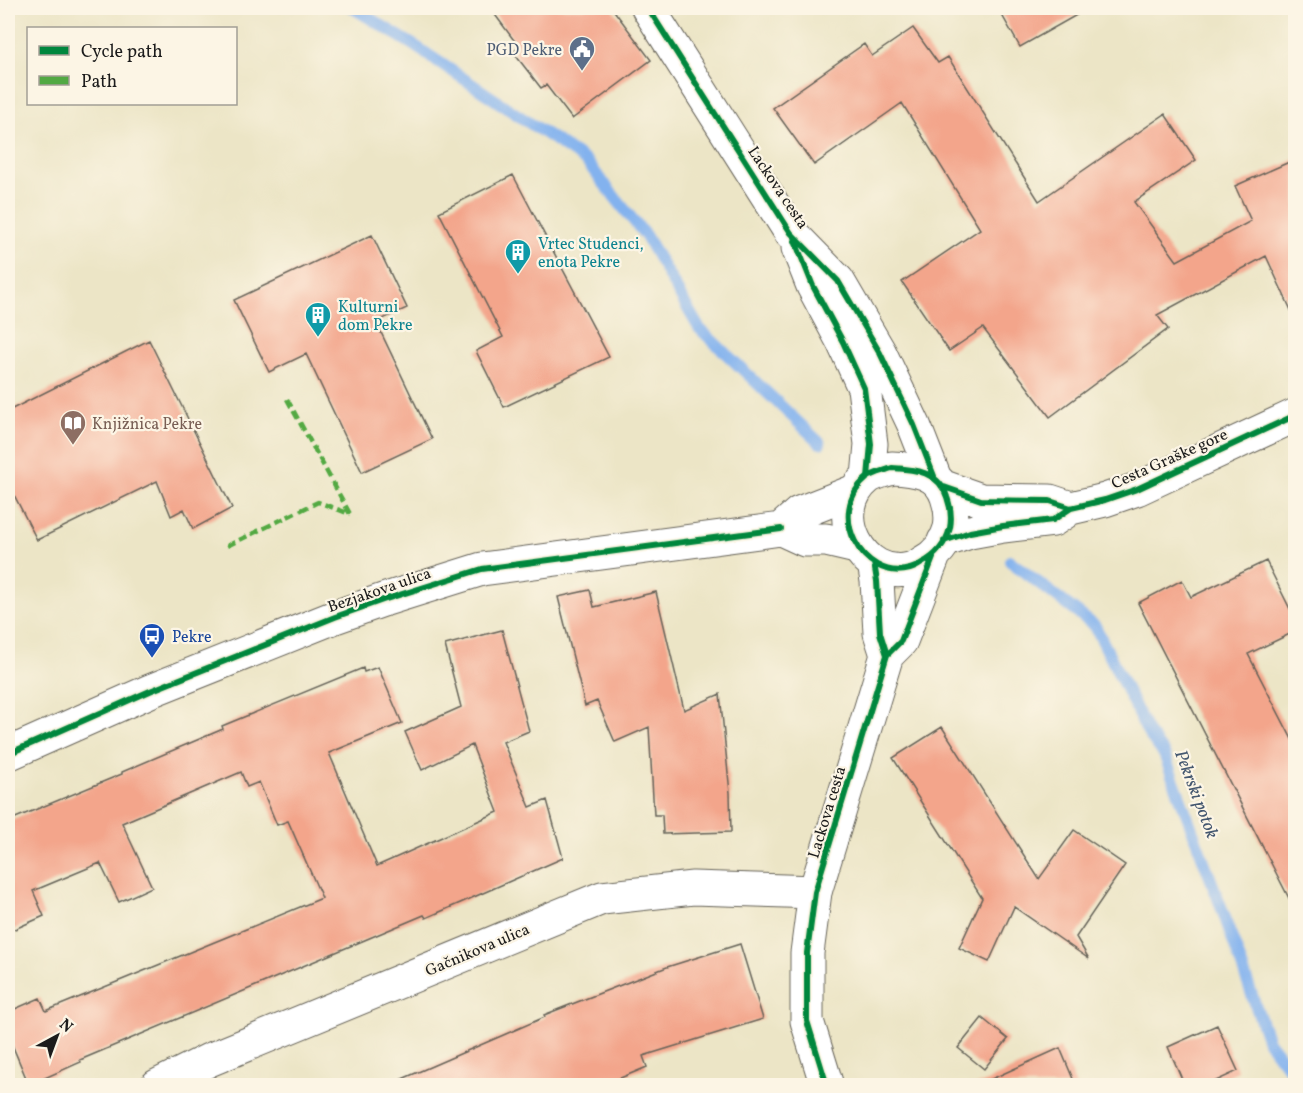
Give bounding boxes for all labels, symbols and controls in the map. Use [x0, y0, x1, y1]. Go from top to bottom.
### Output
legend [27, 27, 237, 105]
public building icon: PGD Pekre [567, 34, 597, 72]
text: Cycle path [81, 40, 163, 65]
place label: PGD Pekre [487, 40, 562, 62]
text: Path [81, 70, 117, 95]
street label: Lackova cesta [742, 142, 813, 234]
place label: Vrtec Studenci, enota Pekre [538, 234, 644, 274]
building icon: Vrtec Studenci, enota Pekre [503, 237, 533, 275]
place label: Kulturni dom Pekre [338, 297, 412, 337]
building icon: Kulturni dom Pekre [303, 300, 333, 338]
library icon: Knjižnica Pekre [58, 408, 88, 446]
place label: Knjižnica Pekre [92, 414, 202, 436]
street label: Cesta Graške gore [1108, 424, 1231, 495]
street label: Bezjakova ulica [325, 563, 434, 619]
bus stop icon: Pekre [137, 621, 167, 659]
place label: Pekre [172, 627, 212, 649]
water label: Pekrski potok [1167, 747, 1224, 842]
street label: Lackova cesta [803, 764, 852, 861]
street label: Gačnikova ulica [422, 919, 533, 983]
north arrow [27, 1006, 87, 1066]
text: N [54, 1014, 77, 1039]

